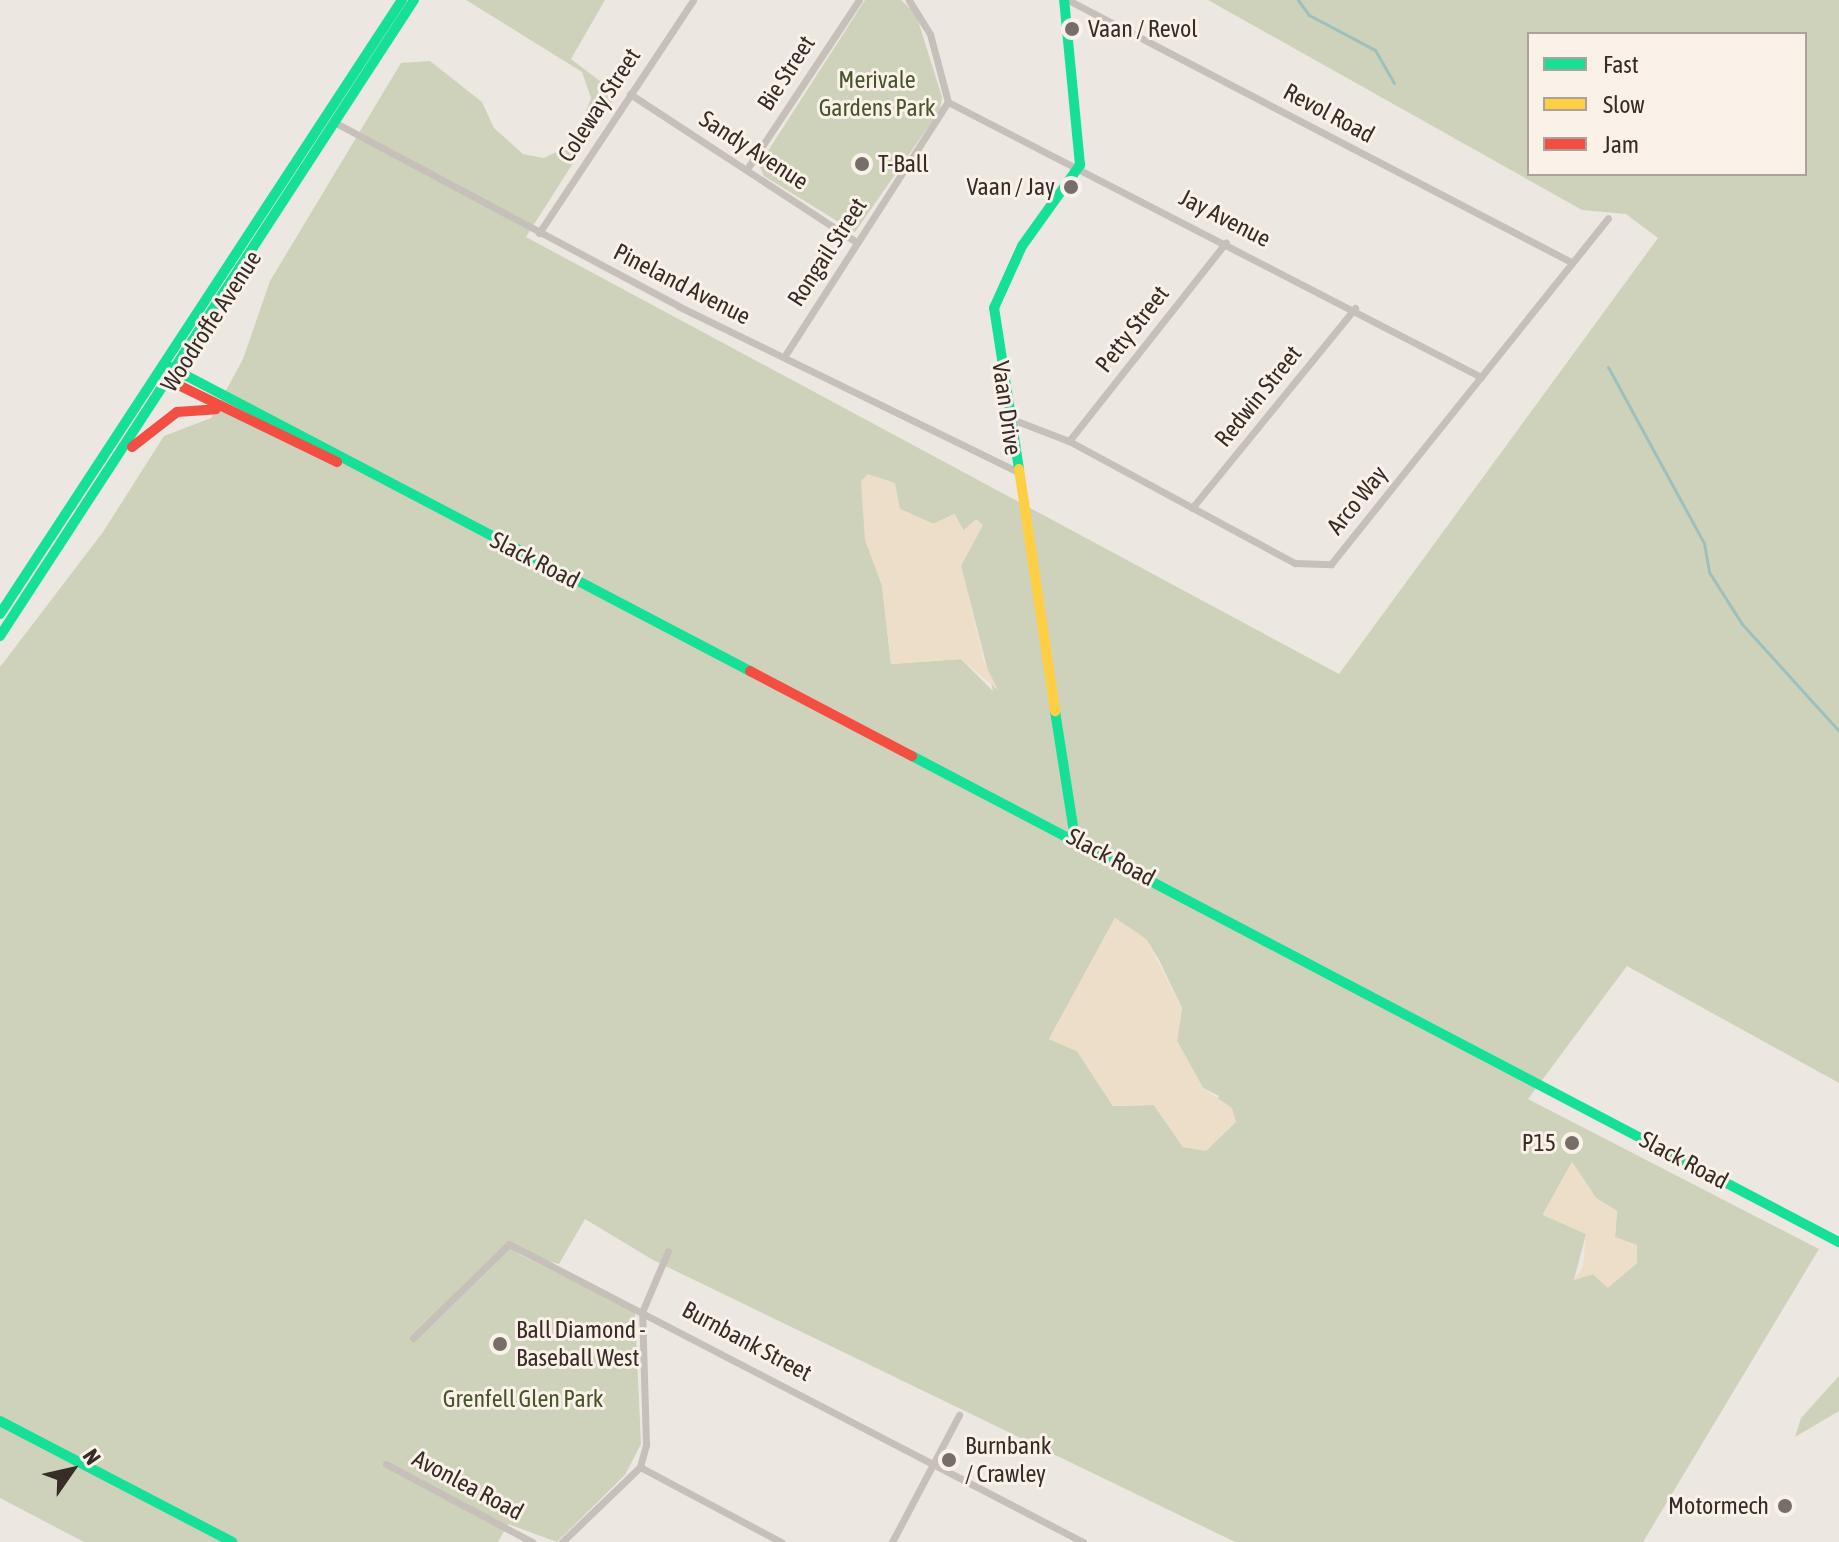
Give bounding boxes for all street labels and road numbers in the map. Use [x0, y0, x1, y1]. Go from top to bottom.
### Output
street label: Bie Street [751, 30, 821, 116]
street label: Coleway Street [552, 43, 646, 167]
street label: Revol Road [1279, 77, 1379, 149]
street label: Sandy Avenue [694, 104, 814, 196]
street label: Jay Avenue [1175, 183, 1275, 253]
street label: Rongail Street [781, 192, 873, 312]
street label: Pineland Avenue [609, 237, 755, 331]
street label: Woodroffe Avenue [155, 245, 267, 397]
street label: Petty Street [1089, 280, 1175, 378]
street label: Redwin Street [1209, 340, 1307, 452]
street label: Vaan Drive [986, 359, 1028, 457]
street label: Arco Way [1321, 460, 1393, 540]
street label: Slack Road [486, 525, 584, 595]
street label: Slack Road [1062, 822, 1160, 892]
street label: Slack Road [1635, 1125, 1733, 1195]
street label: Burnbank Street [677, 1295, 817, 1387]
street label: Avonlea Road [408, 1444, 528, 1526]

